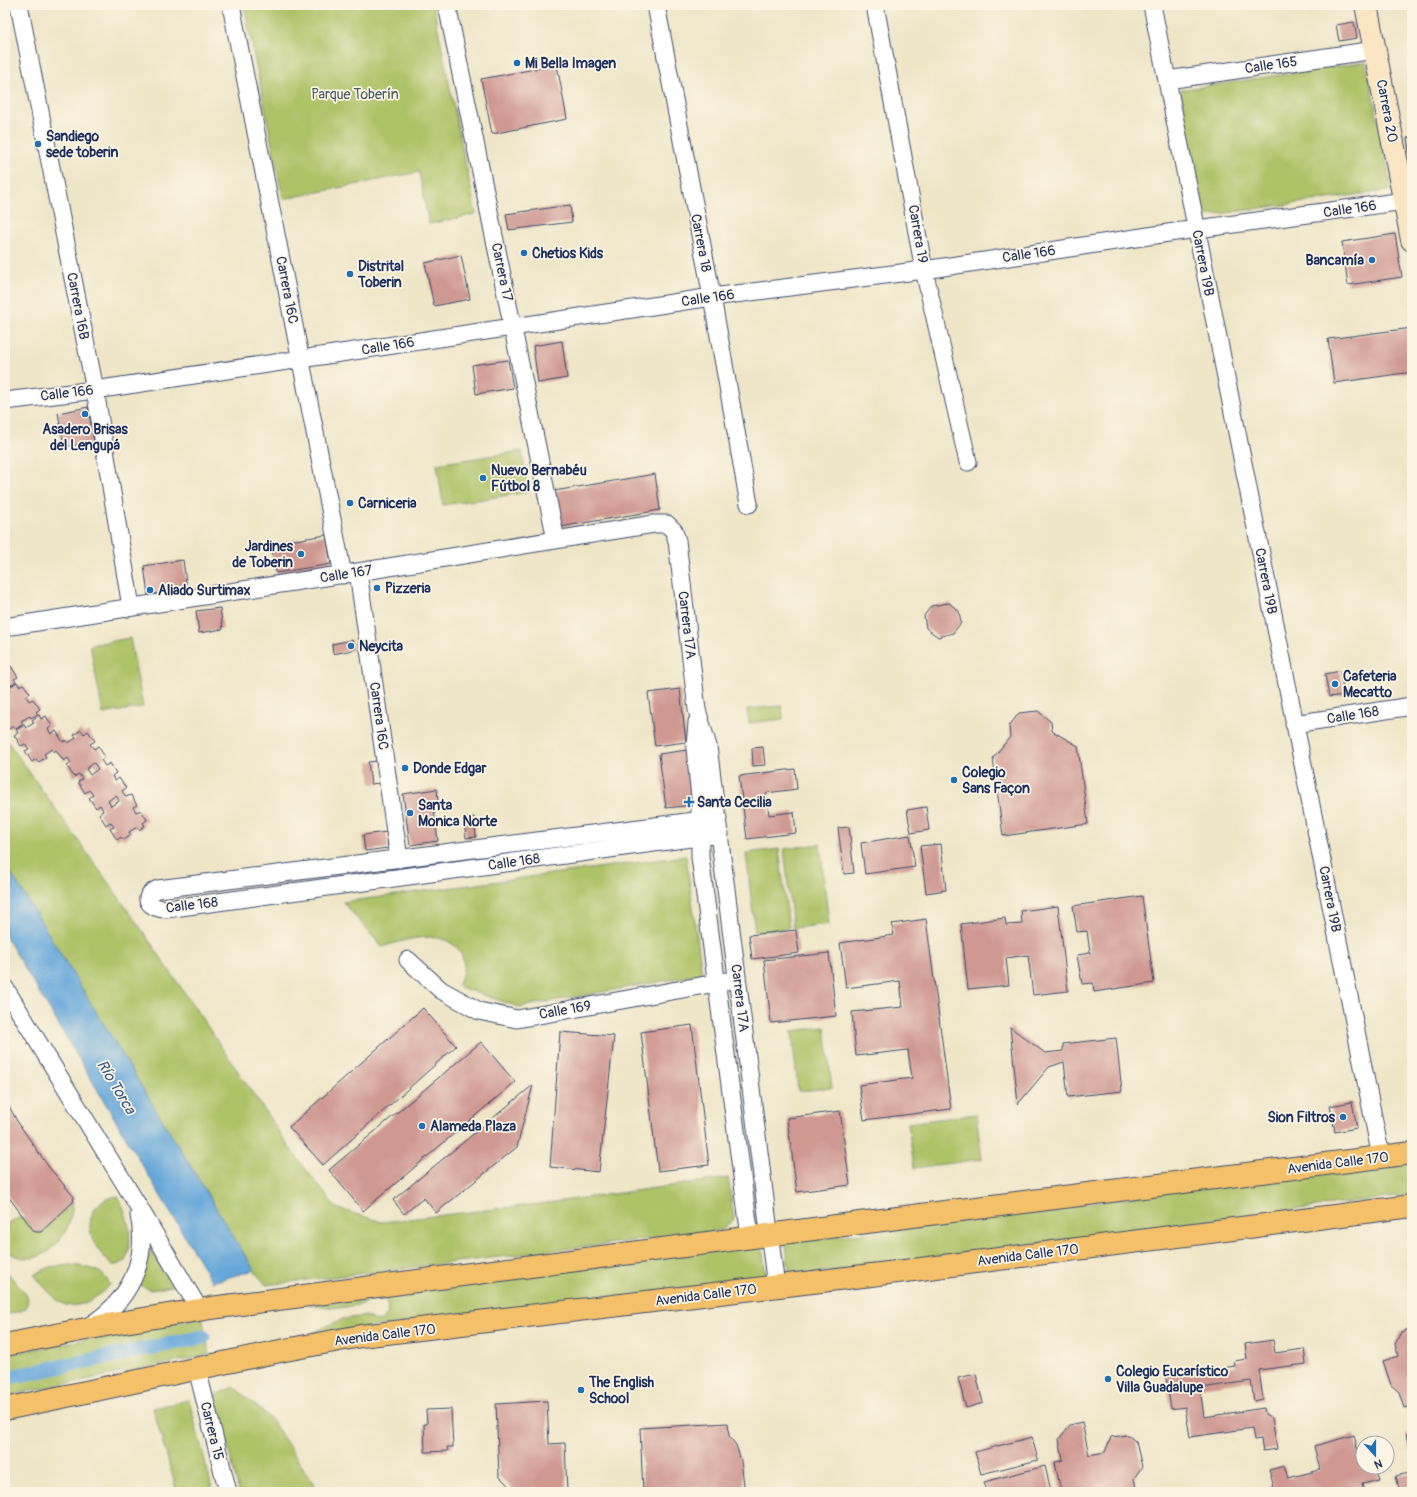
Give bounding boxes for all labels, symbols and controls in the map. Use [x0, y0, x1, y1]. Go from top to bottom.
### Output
street label: Calle 165 [1244, 53, 1298, 77]
place label: Mi Bella Imagen [525, 55, 616, 72]
marker: Mi Bella Imagen [512, 58, 522, 68]
street label: Carrera 20 [1373, 78, 1401, 144]
park label: Parque Toberín [311, 86, 399, 103]
place label: Sandiego sede toberin [46, 128, 118, 161]
marker: Sandiego sede toberin [33, 139, 43, 149]
street label: Calle 166 [1322, 197, 1378, 221]
street label: Carrera 19 [905, 203, 931, 265]
street label: Carrera 18 [687, 212, 715, 274]
street label: Carrera 19B [1188, 229, 1218, 298]
street label: Carrera 17 [488, 241, 517, 303]
street label: Calle 166 [1001, 242, 1057, 266]
place label: Chetios Kids [532, 245, 604, 262]
marker: Chetios Kids [519, 248, 529, 258]
place label: Bancamía [1306, 252, 1364, 269]
street label: Carrera 16C [272, 255, 302, 326]
marker: Bancamía [1367, 255, 1377, 265]
place label: Distrital Toberin [357, 258, 404, 291]
marker: Distrital Toberin [345, 269, 355, 279]
street label: Carrera 16B [63, 271, 93, 341]
street label: Calle 166 [680, 286, 736, 310]
street label: Calle 166 [360, 333, 416, 359]
street label: Calle 166 [39, 381, 95, 405]
marker: Asadero Brisas del Lengupá [80, 409, 90, 419]
place label: Asadero Brisas del Lengupá [42, 421, 128, 454]
place label: Nuevo Bernabéu Fútbol 8 [491, 462, 587, 495]
marker: Nuevo Bernabéu Fútbol 8 [478, 473, 488, 483]
place label: Carniceria [358, 495, 417, 512]
marker: Carniceria [345, 498, 355, 508]
place label: Jardines de Toberin [232, 538, 294, 571]
street label: Carrera 19B [1251, 547, 1281, 616]
marker: Jardines de Toberin [296, 549, 306, 559]
street label: Calle 167 [319, 561, 374, 587]
place label: Pizzeria [385, 580, 431, 597]
place label: Aliado Surtimax [158, 582, 251, 599]
marker: Pizzeria [372, 583, 382, 593]
marker: Aliado Surtimax [145, 585, 155, 595]
street label: Carrera 17A [674, 590, 700, 660]
place label: Neycita [359, 638, 404, 655]
marker: Neycita [346, 641, 356, 651]
place label: Cafeteria Mecatto [1343, 668, 1397, 701]
marker: Cafeteria Mecatto [1330, 679, 1340, 689]
street label: Carrera 16C [366, 681, 392, 751]
street label: Calle 168 [1326, 703, 1380, 727]
place label: Donde Edgar [413, 760, 488, 777]
marker: Donde Edgar [400, 763, 410, 773]
place label: Colegio Sans Façon [962, 764, 1030, 797]
marker: Colegio Sans Façon [949, 775, 959, 785]
place label: Santa Cecilia [697, 794, 772, 811]
place label: Santa Monica Norte [418, 797, 498, 830]
marker: Santa Cecilia [684, 797, 694, 807]
marker: Santa Monica Norte [405, 808, 415, 818]
street label: Calle 168 [487, 850, 541, 874]
street label: Carrera 19B [1315, 865, 1345, 934]
street label: Calle 168 [165, 893, 219, 917]
street label: Carrera 17A [727, 963, 753, 1033]
street label: Calle 169 [538, 997, 592, 1023]
water label: Río Torca [92, 1056, 140, 1118]
place label: Sion Filtros [1268, 1109, 1336, 1126]
marker: Sion Filtros [1338, 1112, 1348, 1122]
place label: Alameda Plaza [430, 1118, 517, 1135]
marker: Alameda Plaza [417, 1121, 427, 1131]
street label: Avenida Calle 170 [1286, 1148, 1390, 1178]
street label: Avenida Calle 170 [976, 1240, 1080, 1270]
street label: Avenida Calle 170 [654, 1280, 758, 1310]
street label: Avenida Calle 170 [333, 1320, 437, 1350]
place label: Colegio Eucarístico Villa Guadalupe [1116, 1363, 1229, 1396]
place label: The English School [588, 1374, 655, 1407]
marker: Colegio Eucarístico Villa Guadalupe [1103, 1374, 1113, 1384]
marker: The English School [576, 1385, 586, 1395]
street label: Carrera 15 [197, 1400, 227, 1462]
north arrow [1355, 1435, 1395, 1475]
text: N [1372, 1456, 1384, 1471]

